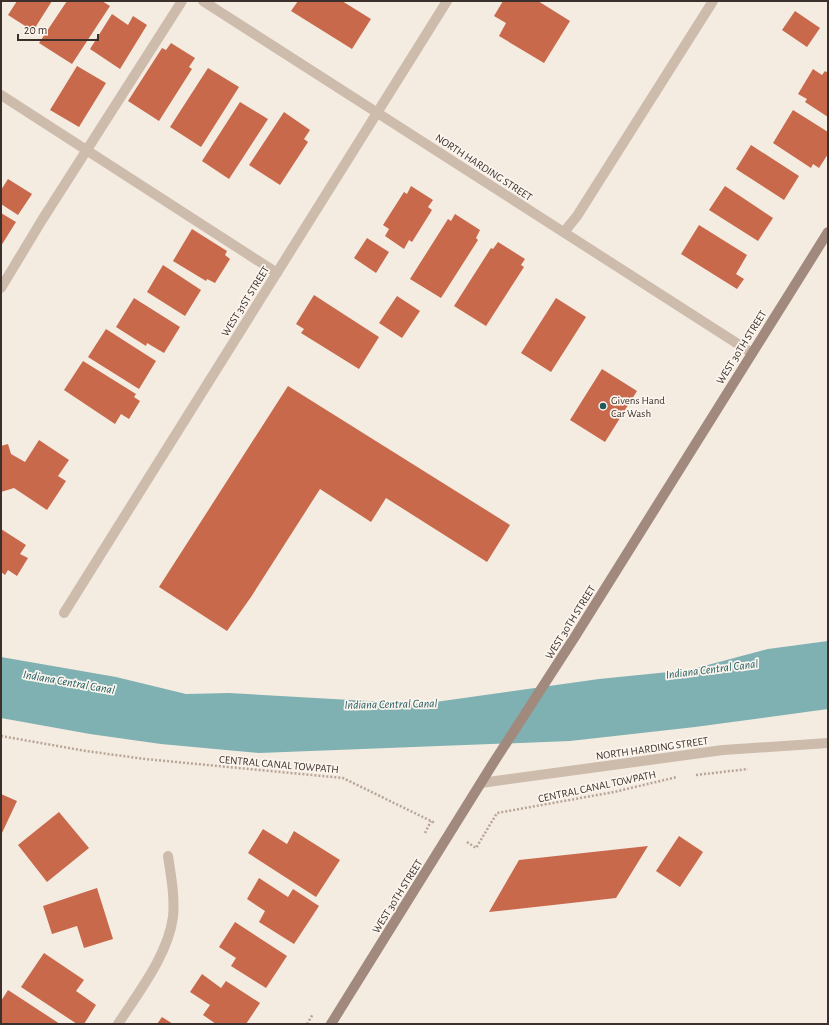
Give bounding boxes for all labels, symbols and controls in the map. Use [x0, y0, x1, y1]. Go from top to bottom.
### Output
scale bar [18, 16, 98, 42]
text: 20 m [24, 24, 47, 36]
street label: NORTH HARDING STREET [433, 132, 535, 203]
street label: WEST 31ST STREET [219, 264, 272, 338]
street label: WEST 30TH STREET [714, 308, 769, 386]
place label: Givens Hand Car Wash [611, 395, 665, 419]
marker: Givens Hand Car Wash [598, 401, 608, 411]
street label: WEST 30TH STREET [543, 583, 598, 661]
water label: Indiana Central Canal [665, 657, 759, 681]
water label: Indiana Central Canal [22, 668, 116, 696]
water label: Indiana Central Canal [344, 697, 438, 711]
street label: NORTH HARDING STREET [595, 735, 709, 762]
street label: CENTRAL CANAL TOWPATH [219, 754, 339, 775]
street label: CENTRAL CANAL TOWPATH [537, 769, 657, 804]
street label: WEST 30TH STREET [370, 857, 425, 935]

